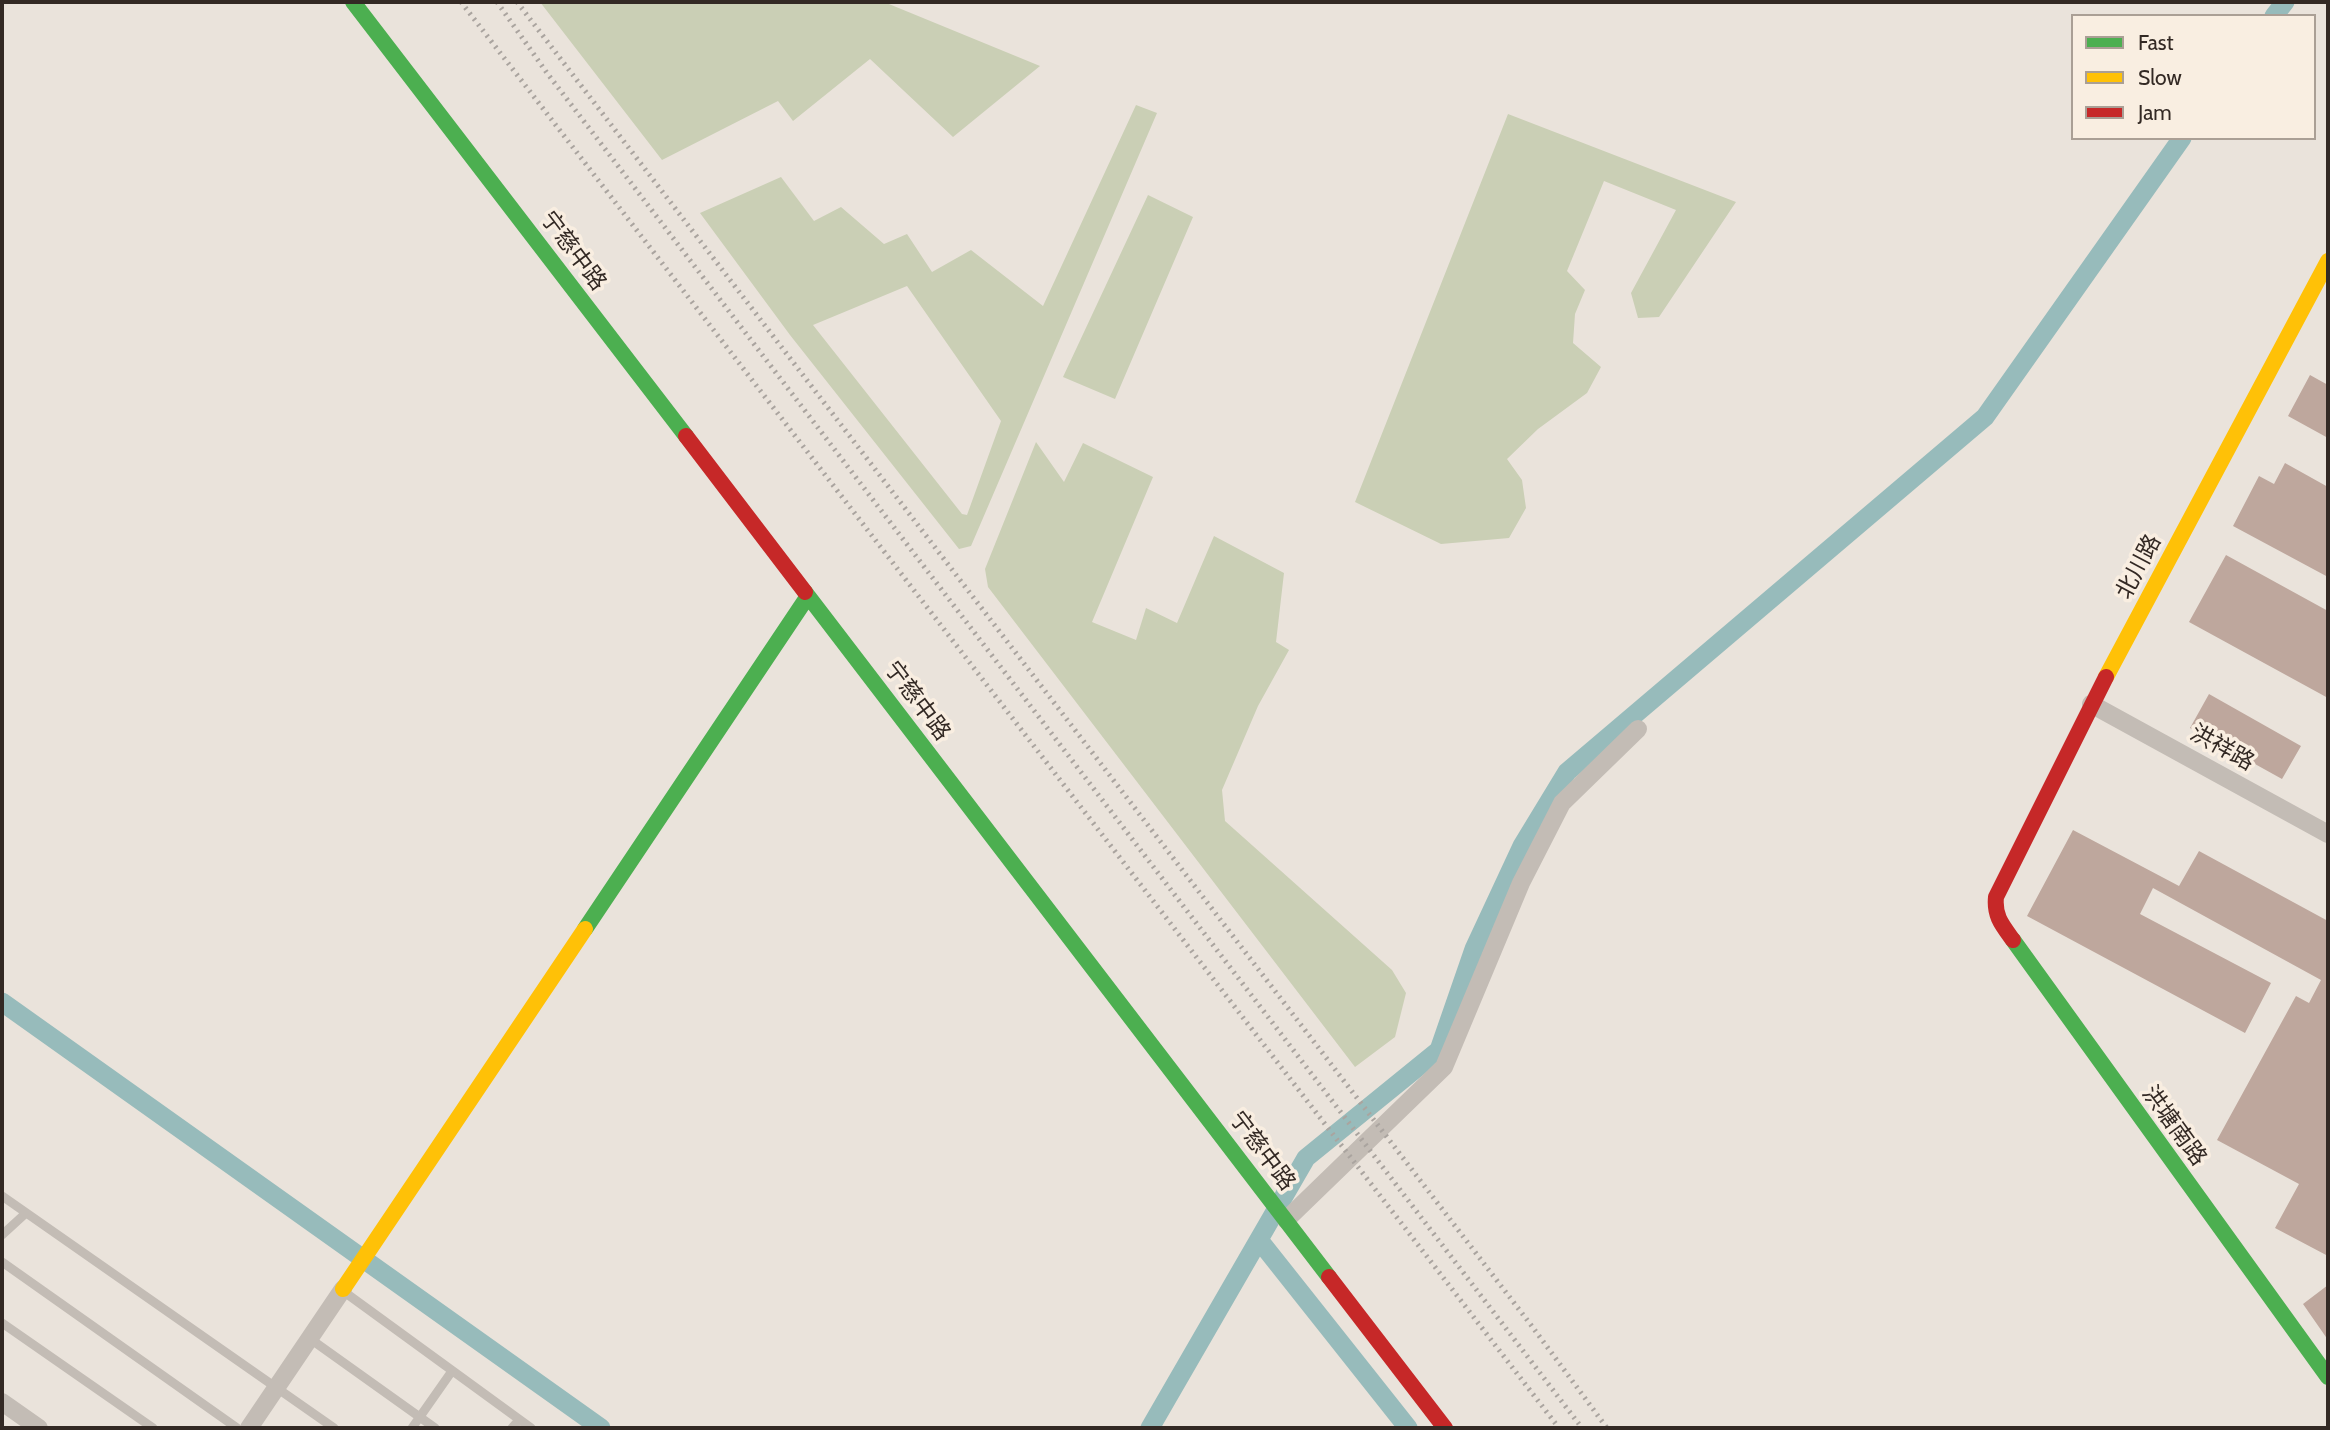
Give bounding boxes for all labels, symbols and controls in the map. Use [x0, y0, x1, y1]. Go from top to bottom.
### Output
legend [2071, 14, 2316, 140]
text: Fast [2138, 30, 2174, 55]
text: Slow [2138, 65, 2182, 90]
text: Jam [2138, 100, 2172, 125]
street label: 宁慈中路 [534, 206, 612, 296]
street label: 北川路 [2111, 530, 2167, 604]
street label: 宁慈中路 [878, 656, 956, 746]
street label: 洪祥路 [2185, 719, 2259, 777]
street label: 洪塘南路 [2136, 1081, 2212, 1171]
street label: 宁慈中路 [1223, 1106, 1301, 1196]

